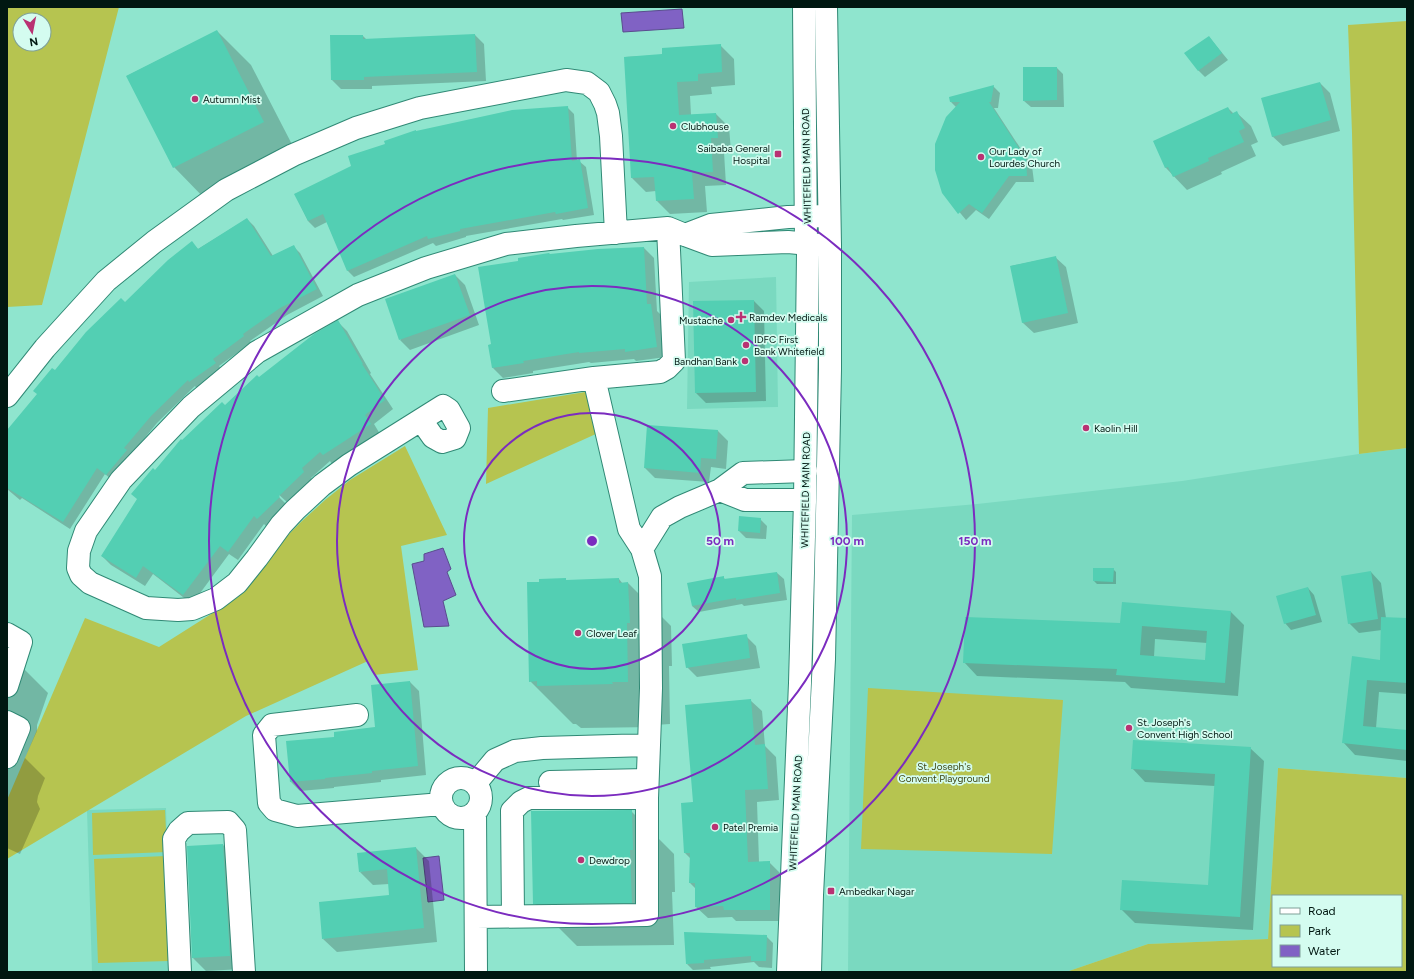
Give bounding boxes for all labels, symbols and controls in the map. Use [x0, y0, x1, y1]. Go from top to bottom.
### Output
north arrow [12, 12, 52, 52]
text: N [28, 34, 39, 48]
place label: Autumn Mist [203, 93, 261, 106]
marker: Autumn Mist [190, 94, 200, 104]
street label: WHITEFIELD MAIN ROAD [799, 108, 814, 224]
place label: Clubhouse [681, 120, 729, 133]
marker: Clubhouse [668, 121, 678, 131]
place label: Saibaba General Hospital [697, 142, 770, 167]
place label: Our Lady of Lourdes Church [989, 145, 1061, 170]
marker: Saibaba General Hospital [773, 149, 783, 159]
marker: Our Lady of Lourdes Church [976, 152, 986, 162]
place label: Ramdev Medicals [749, 311, 828, 324]
marker: Ramdev Medicals [736, 312, 746, 322]
place label: Mustache [679, 314, 724, 327]
marker: Mustache [726, 315, 736, 325]
place label: IDFC First Bank Whitefield [754, 333, 824, 358]
marker: IDFC First Bank Whitefield [741, 340, 751, 350]
place label: Bandhan Bank [674, 355, 737, 368]
marker: Bandhan Bank [740, 356, 750, 366]
place label: Kaolin Hill [1094, 422, 1138, 435]
marker: Kaolin Hill [1081, 423, 1091, 433]
street label: WHITEFIELD MAIN ROAD [798, 432, 813, 548]
centre of rings [585, 534, 599, 548]
text: 50 m [706, 534, 734, 548]
text: 100 m [830, 534, 864, 548]
text: 150 m [958, 534, 992, 548]
place label: Clover Leaf [586, 627, 637, 640]
marker: Clover Leaf [573, 628, 583, 638]
place label: St. Joseph's Convent High School [1137, 716, 1233, 741]
marker: St. Joseph's Convent High School [1124, 723, 1134, 733]
street label: WHITEFIELD MAIN ROAD [786, 755, 805, 871]
park label: St. Joseph's Convent Playground [898, 760, 990, 785]
place label: Patel Premia [723, 821, 778, 834]
marker: Patel Premia [710, 822, 720, 832]
place label: Dewdrop [589, 854, 630, 867]
marker: Dewdrop [576, 855, 586, 865]
place label: Ambedkar Nagar [839, 885, 915, 898]
marker: Ambedkar Nagar [826, 886, 836, 896]
legend [1272, 895, 1402, 967]
text: Road [1308, 904, 1336, 918]
text: Park [1308, 924, 1331, 938]
text: Water [1308, 944, 1340, 958]

